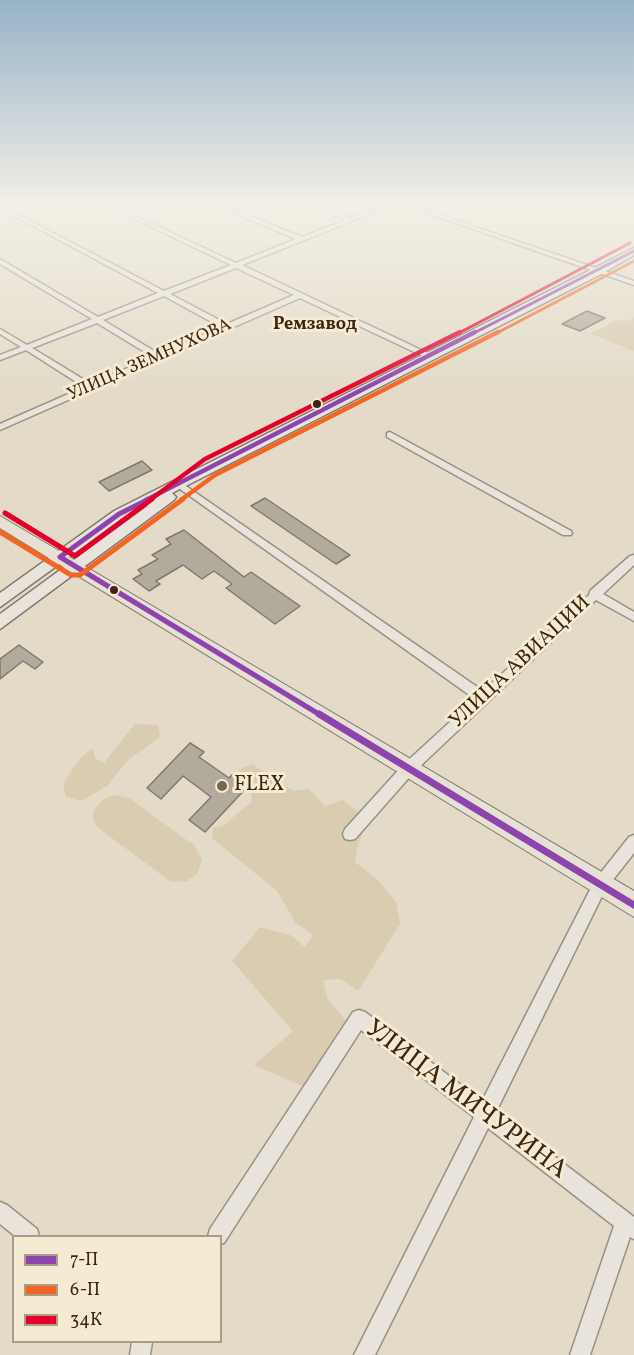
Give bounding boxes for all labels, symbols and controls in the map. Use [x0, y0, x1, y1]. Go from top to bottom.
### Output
street label: УЛИЦА ЗЕМНУХОВА [65, 315, 235, 407]
district label: Ремзавод [273, 315, 357, 337]
unlabelled marker [311, 398, 323, 410]
unlabelled marker [108, 584, 120, 596]
street label: УЛИЦА АВИАЦИИ [445, 591, 597, 735]
place label: FLEX [234, 773, 284, 799]
marker: FLEX [215, 779, 229, 793]
street label: УЛИЦА МИЧУРИНА [358, 1015, 572, 1187]
legend [12, 1235, 222, 1343]
text: 7-П [70, 1248, 98, 1273]
text: 6-П [70, 1278, 100, 1303]
text: 34К [70, 1308, 102, 1333]

